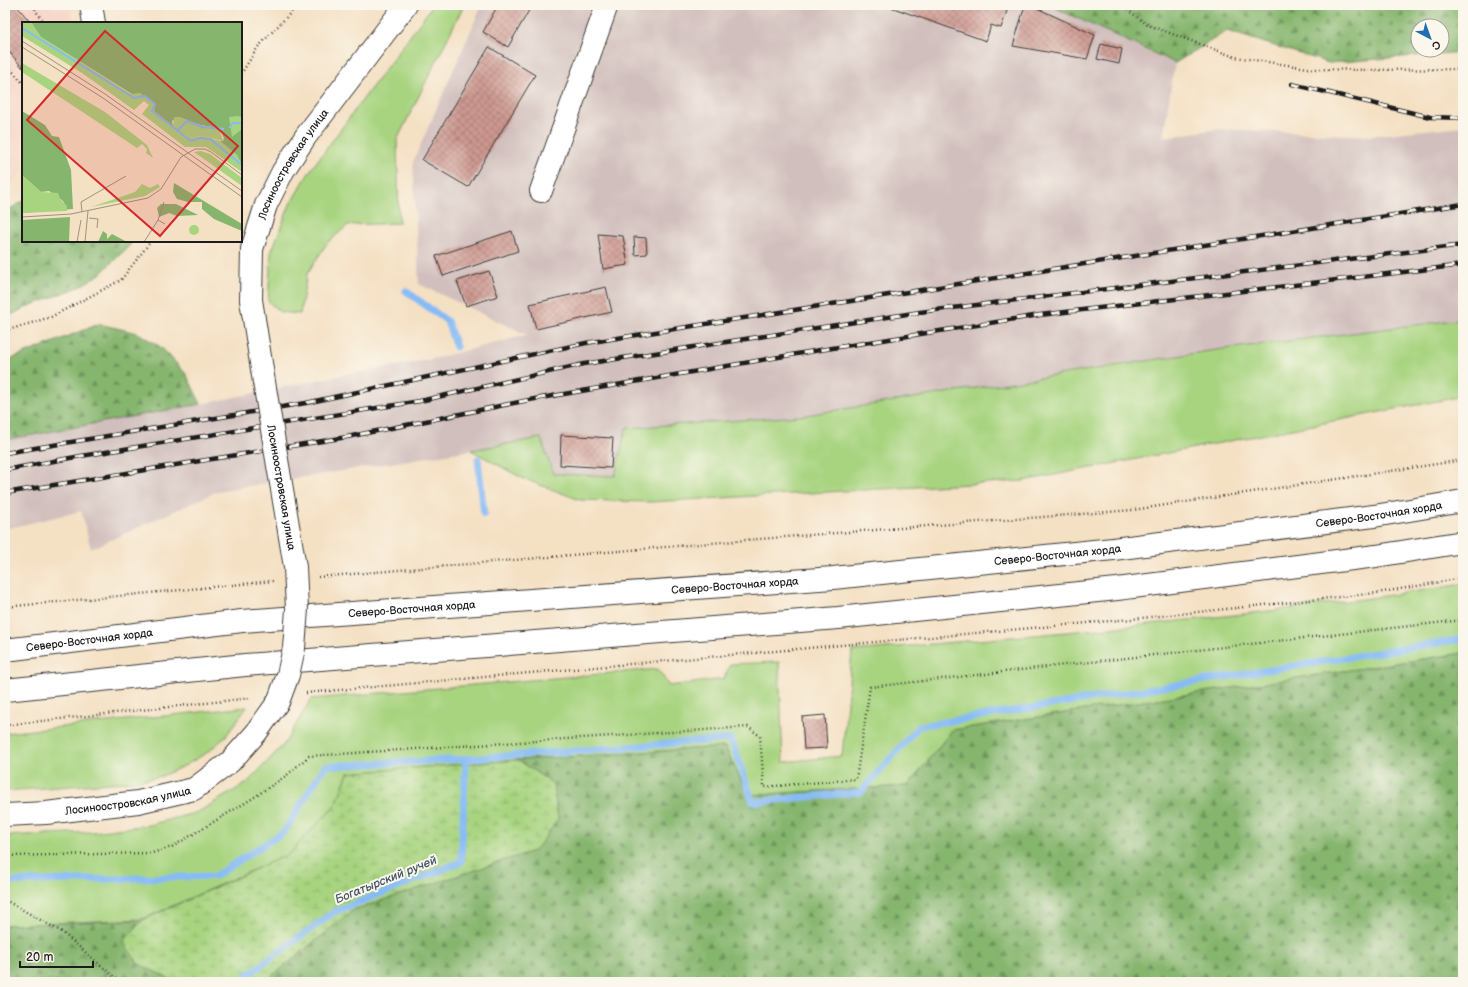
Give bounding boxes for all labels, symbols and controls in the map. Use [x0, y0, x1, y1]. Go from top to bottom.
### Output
north arrow [1410, 18, 1450, 58]
inset map [22, 22, 242, 242]
text: С [1429, 38, 1443, 53]
street label: Лосиноостровская улица [255, 106, 331, 222]
street label: Лосиноостровская улица [265, 423, 299, 552]
street label: Северо-Восточная хорда [1315, 498, 1443, 530]
street label: Северо-Восточная хорда [993, 541, 1122, 568]
street label: Северо-Восточная хорда [671, 574, 800, 596]
street label: Северо-Восточная хорда [348, 597, 476, 620]
street label: Северо-Восточная хорда [25, 625, 154, 654]
street label: Лосиноостровская улица [63, 783, 193, 817]
water label: Богатырский ручей [333, 853, 439, 907]
scale bar [20, 943, 93, 969]
text: 20 m [26, 950, 53, 965]

